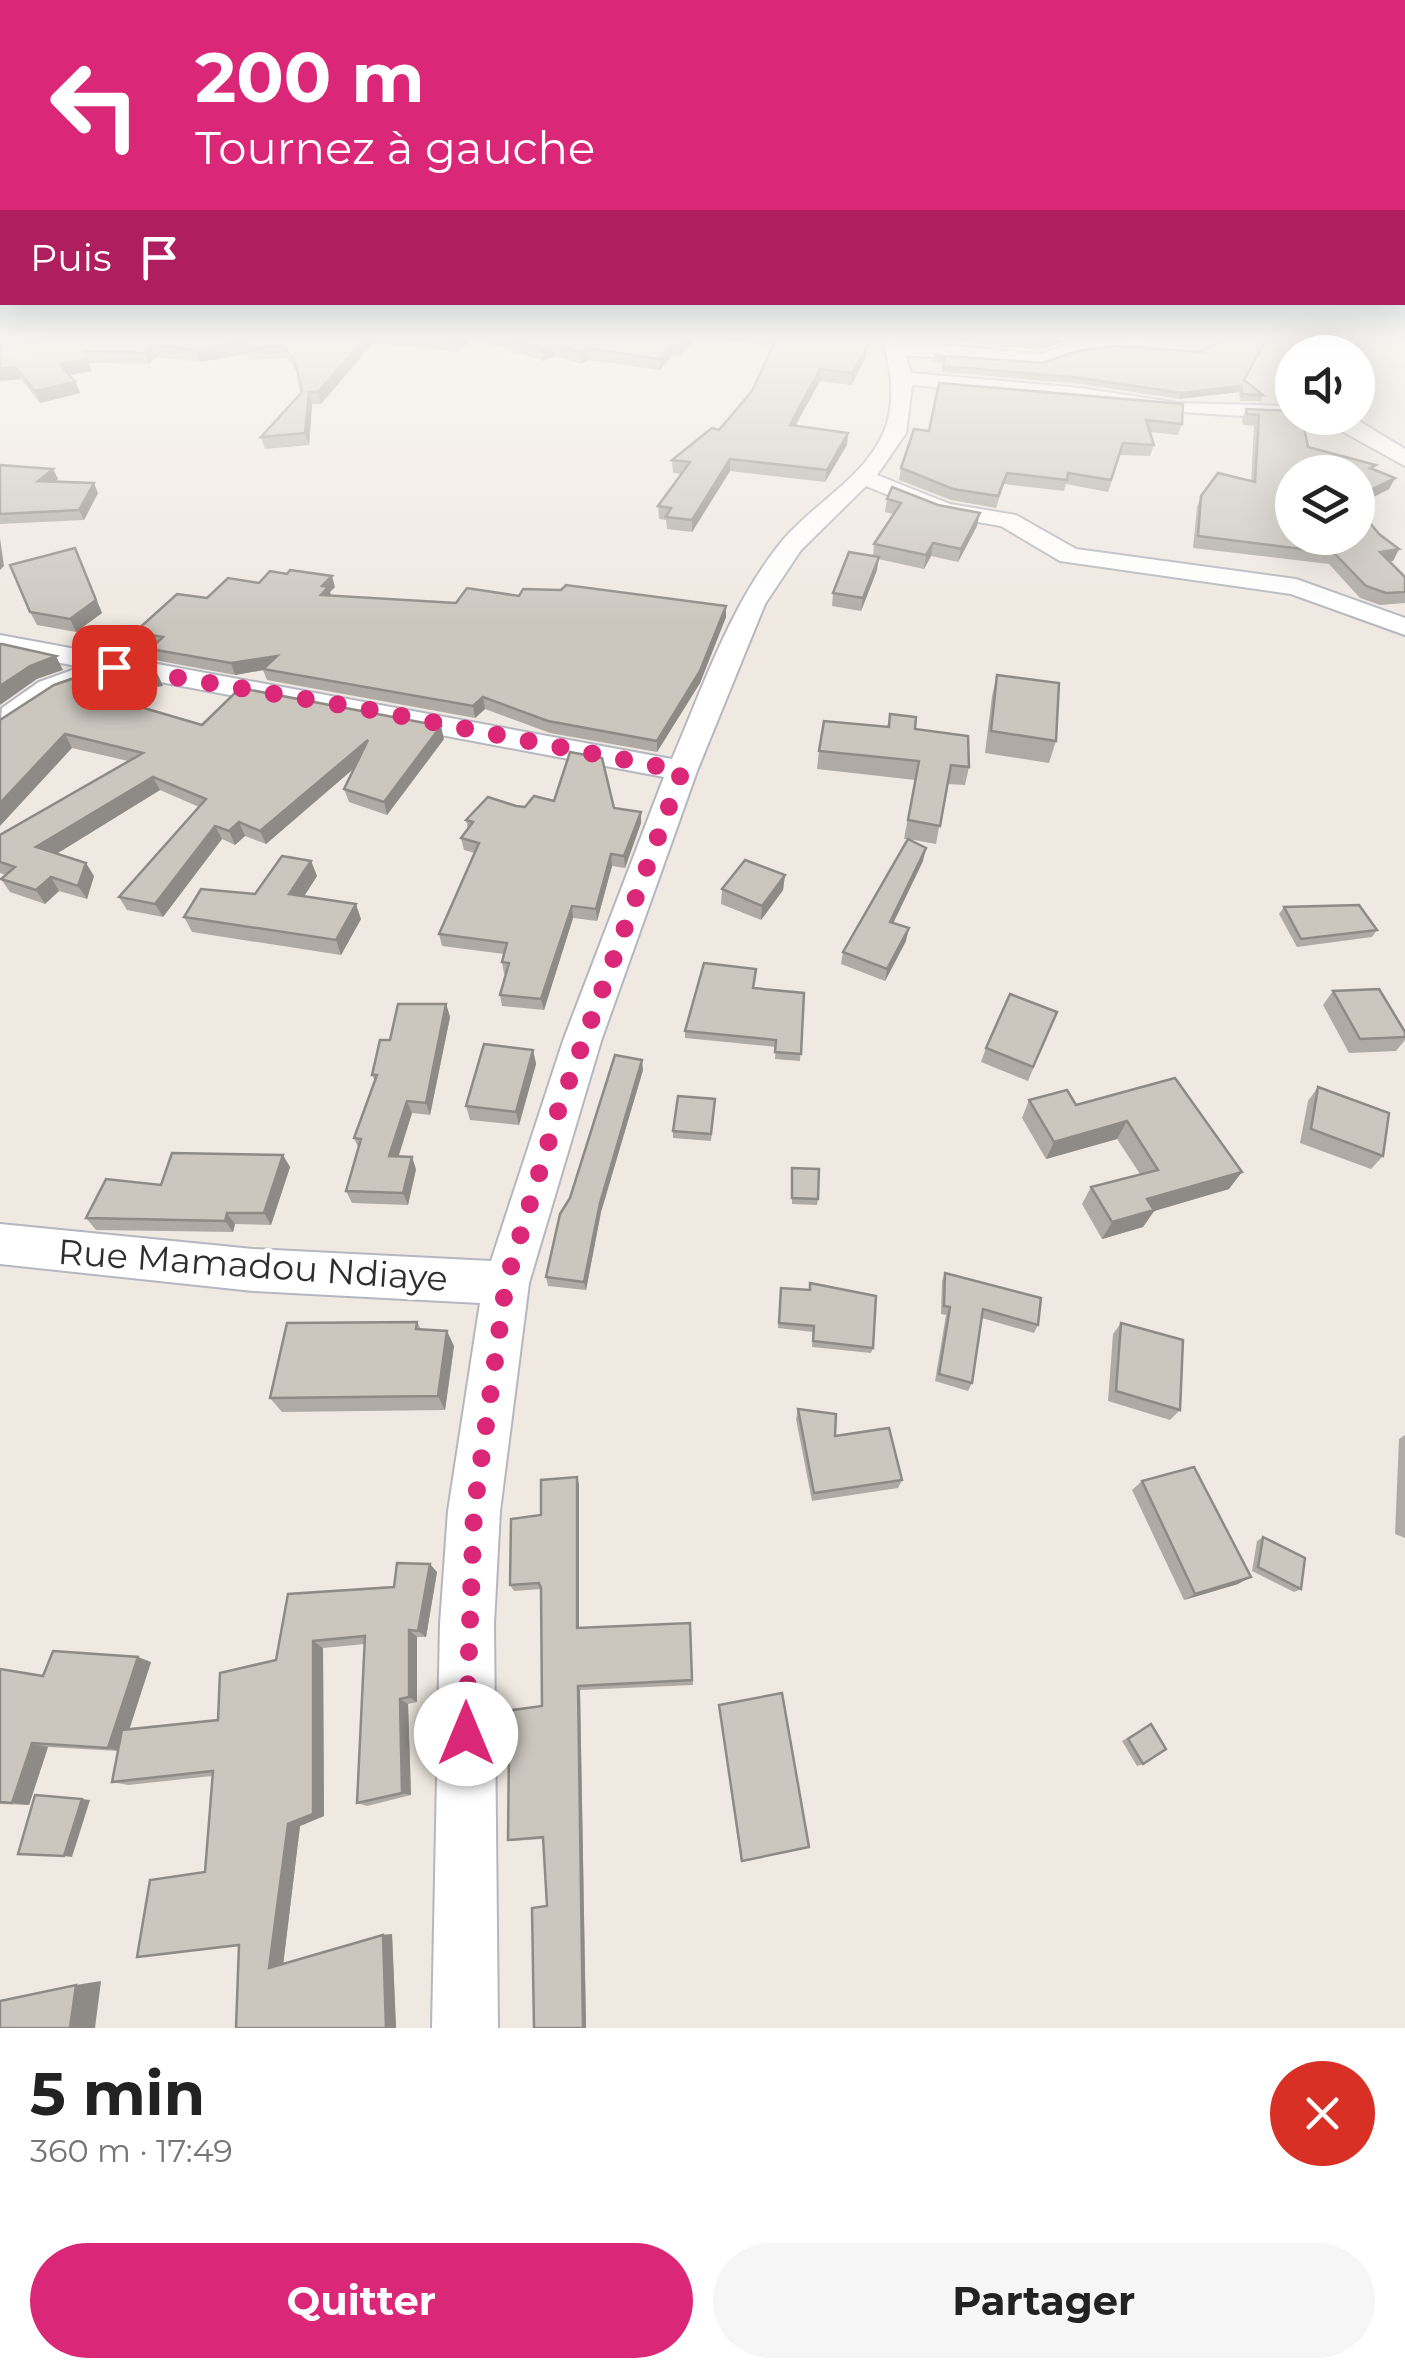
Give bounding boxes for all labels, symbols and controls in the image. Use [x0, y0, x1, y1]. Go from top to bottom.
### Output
text: 200 m [195, 34, 425, 120]
icon: left [30, 40, 160, 170]
text: Tournez à gauche [195, 120, 595, 175]
icon: arrive [132, 230, 187, 285]
text: Puis [30, 234, 112, 281]
map controls [1275, 335, 1375, 555]
button: sound [1275, 335, 1375, 435]
button: layers [1275, 455, 1375, 555]
pin [72, 625, 157, 710]
icon: arrive [87, 640, 142, 695]
street label: Rue Mamadou Ndiaye [57, 1230, 449, 1300]
position arrow [414, 1682, 518, 1786]
text: 5 min [30, 2057, 205, 2130]
button: close [1270, 2061, 1375, 2166]
text: 360 m · 17:49 [30, 2131, 233, 2170]
button: Quitter [30, 2243, 693, 2358]
button: Partager [713, 2243, 1375, 2358]

